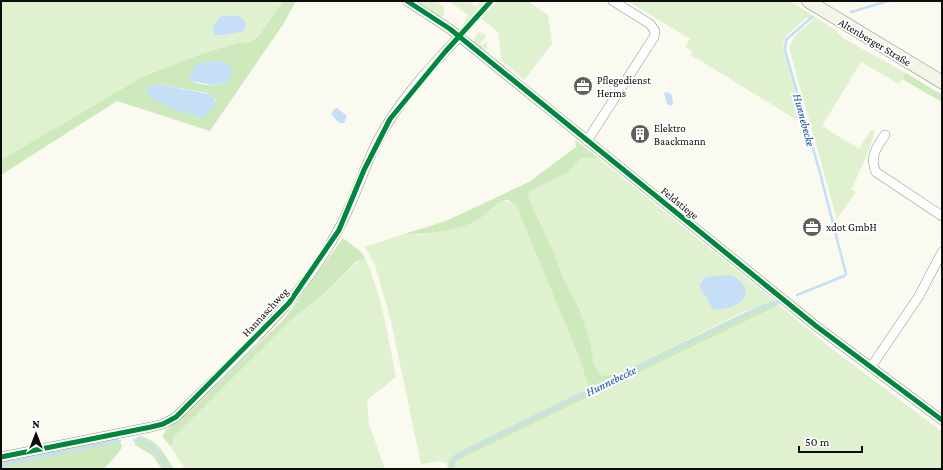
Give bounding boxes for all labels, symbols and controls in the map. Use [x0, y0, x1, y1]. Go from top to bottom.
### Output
street label: Altenberger Straße [836, 16, 913, 69]
place label: Pflegedienst Herms [597, 74, 651, 99]
office icon: Pflegedienst Herms [572, 75, 594, 97]
water label: Hunnebecke [790, 92, 818, 148]
place label: Elektro Baackmann [654, 122, 706, 147]
building icon: Elektro Baackmann [629, 123, 651, 145]
street label: Feldstiege [658, 184, 701, 223]
office icon: xdot GmbH [801, 216, 823, 238]
place label: xdot GmbH [826, 221, 877, 233]
street label: Hannaschweg [239, 285, 292, 339]
water label: Hunnebecke [584, 363, 639, 399]
north arrow [16, 414, 56, 454]
text: N [32, 418, 40, 430]
scale bar [799, 428, 862, 454]
text: 50 m [805, 435, 830, 449]

